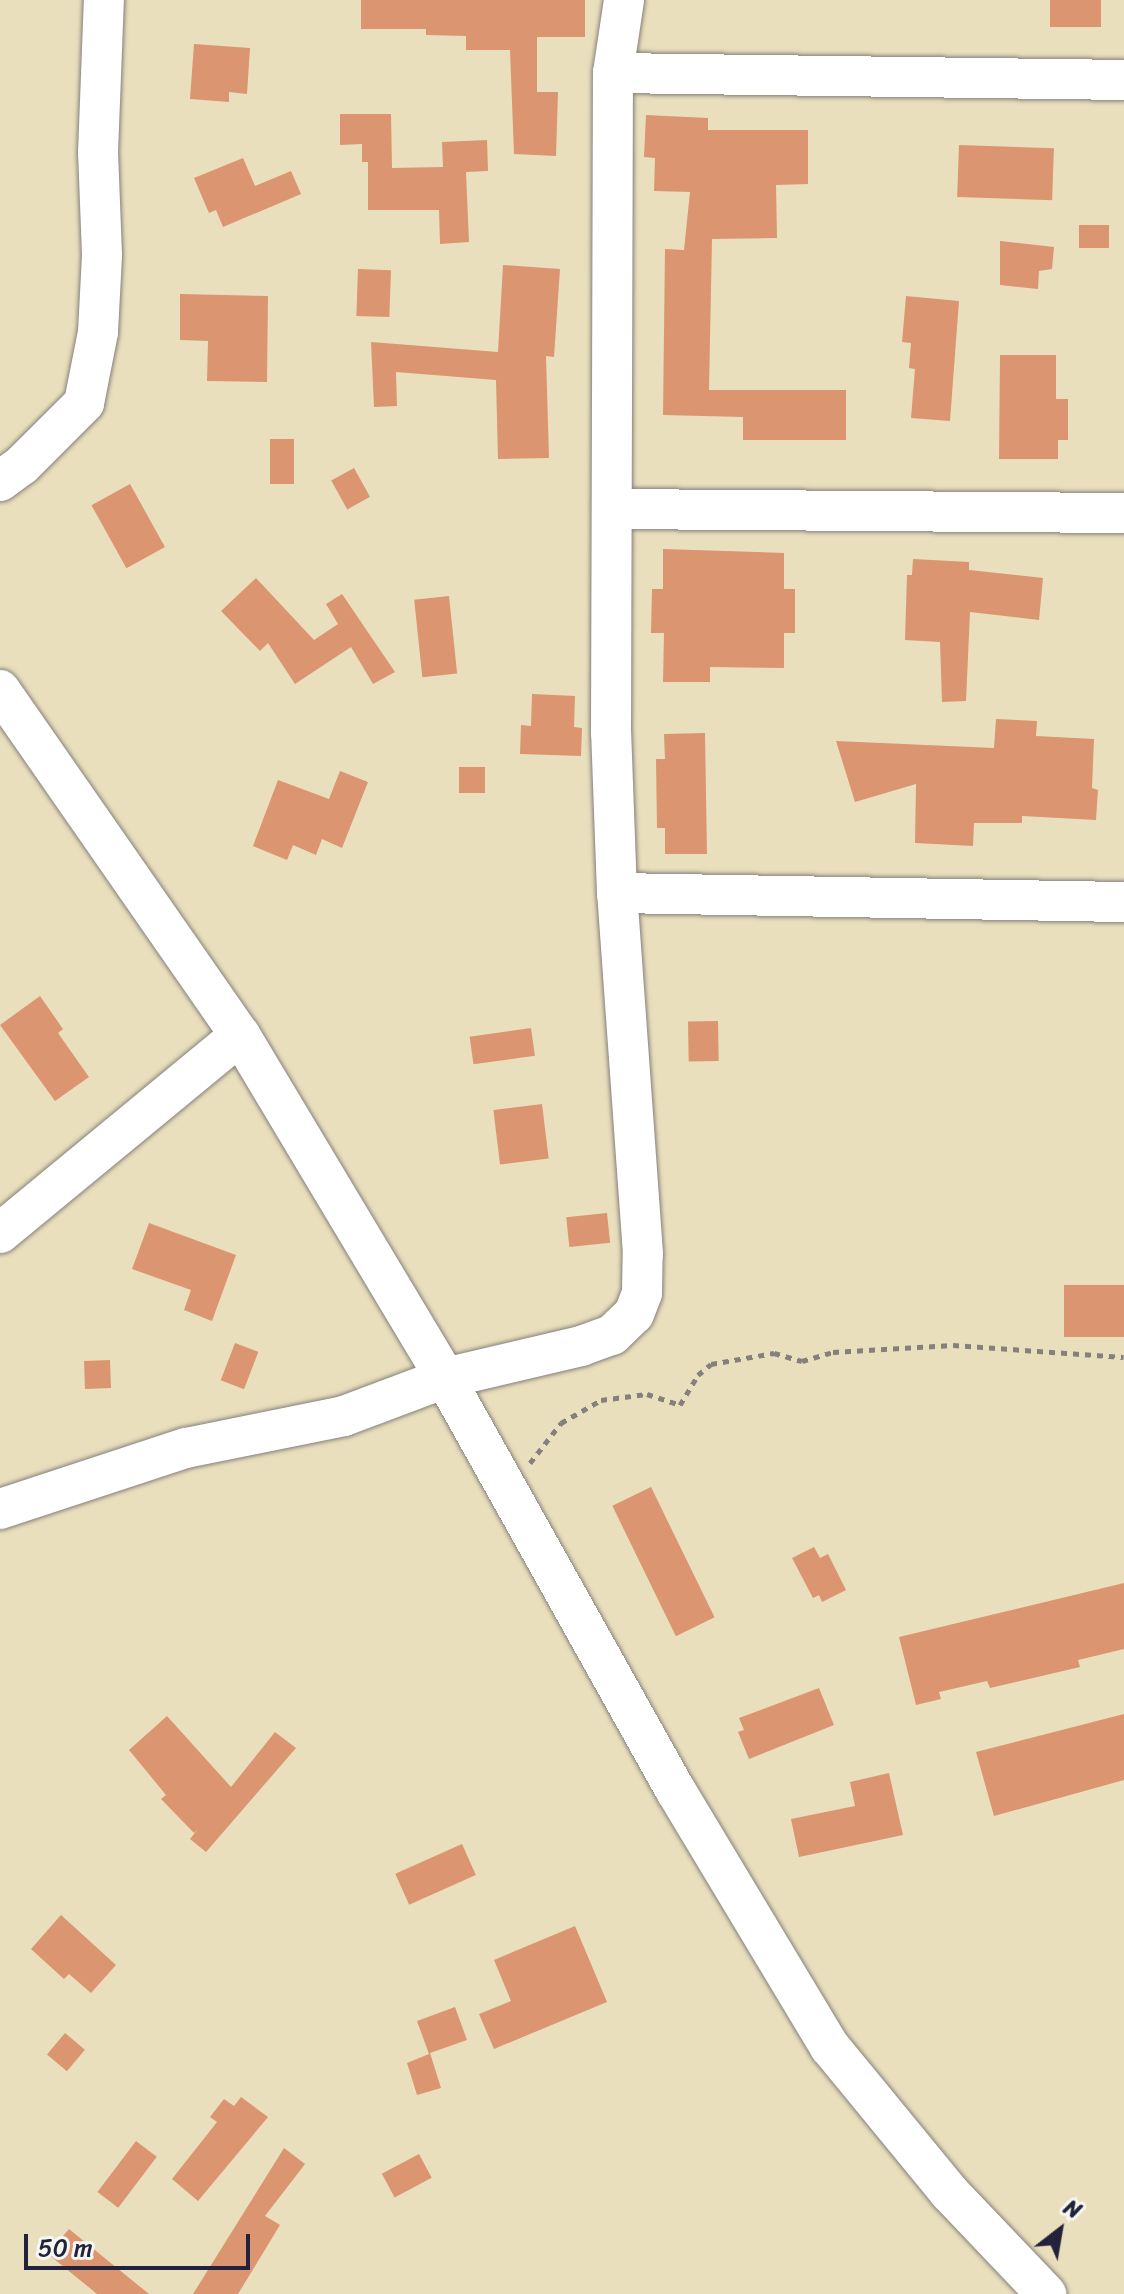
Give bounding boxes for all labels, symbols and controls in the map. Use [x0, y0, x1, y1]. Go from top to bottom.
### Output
text: N [1056, 2188, 1089, 2230]
north arrow [1020, 2190, 1100, 2270]
scale bar [28, 2218, 254, 2268]
text: 50 m [38, 2227, 93, 2269]

